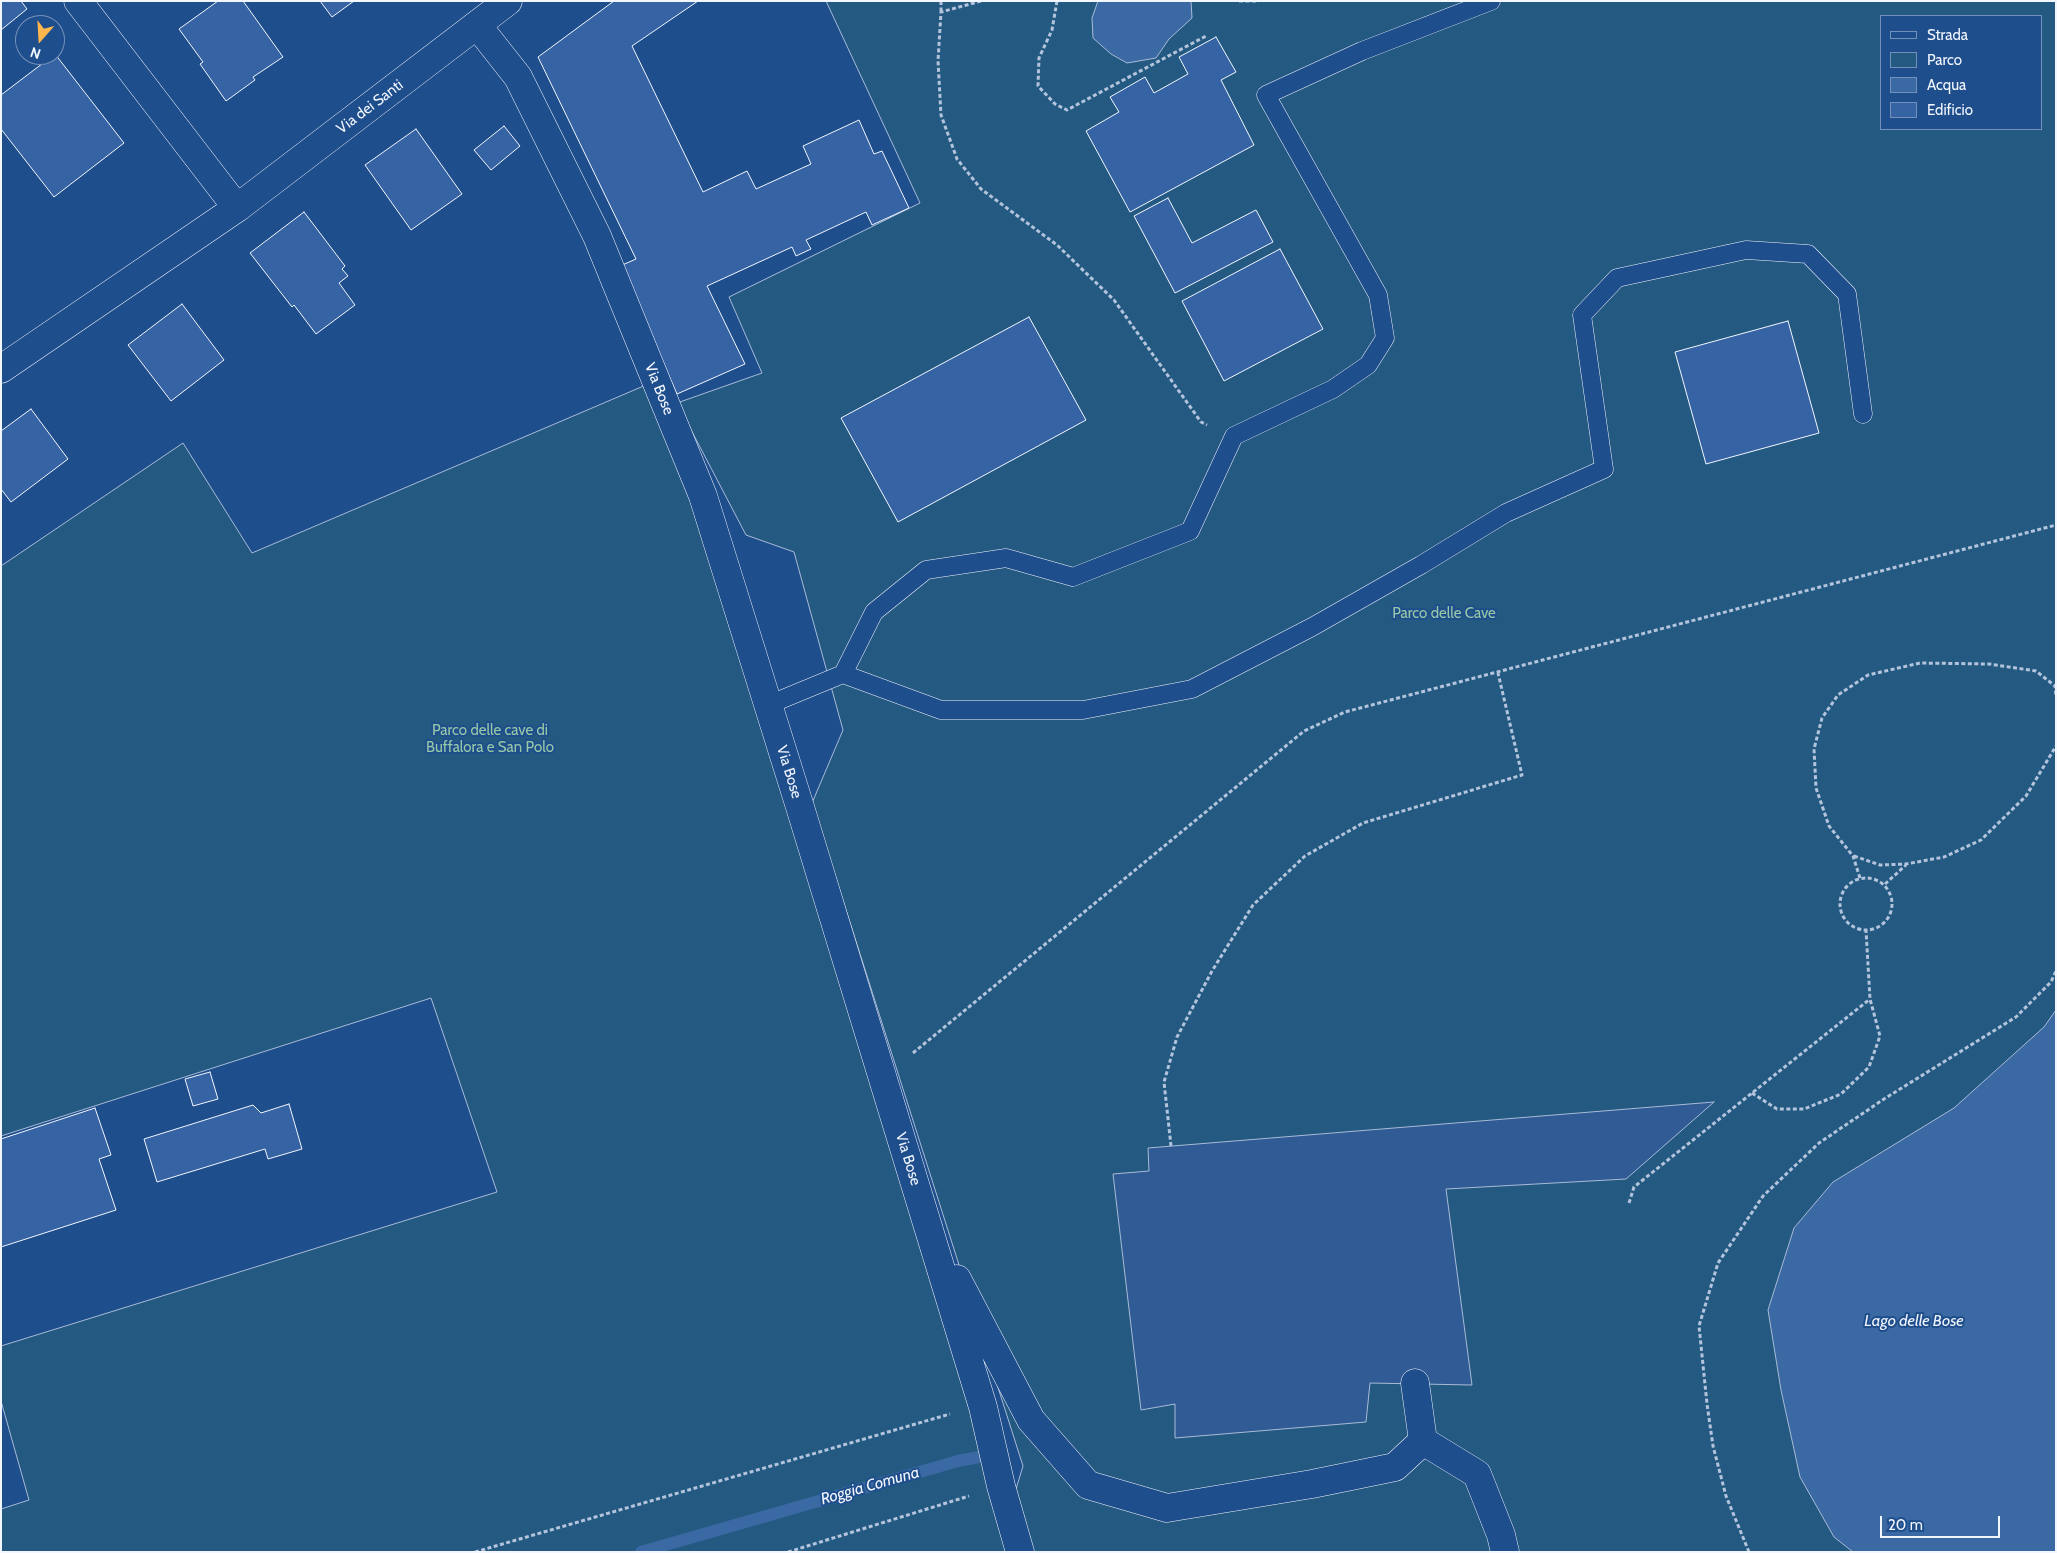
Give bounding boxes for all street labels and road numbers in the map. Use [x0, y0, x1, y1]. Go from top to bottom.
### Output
street label: Via dei Santi [333, 76, 407, 138]
street label: Via Bose [640, 360, 678, 418]
street label: Via Bose [772, 743, 806, 801]
street label: Via Bose [891, 1130, 925, 1188]

